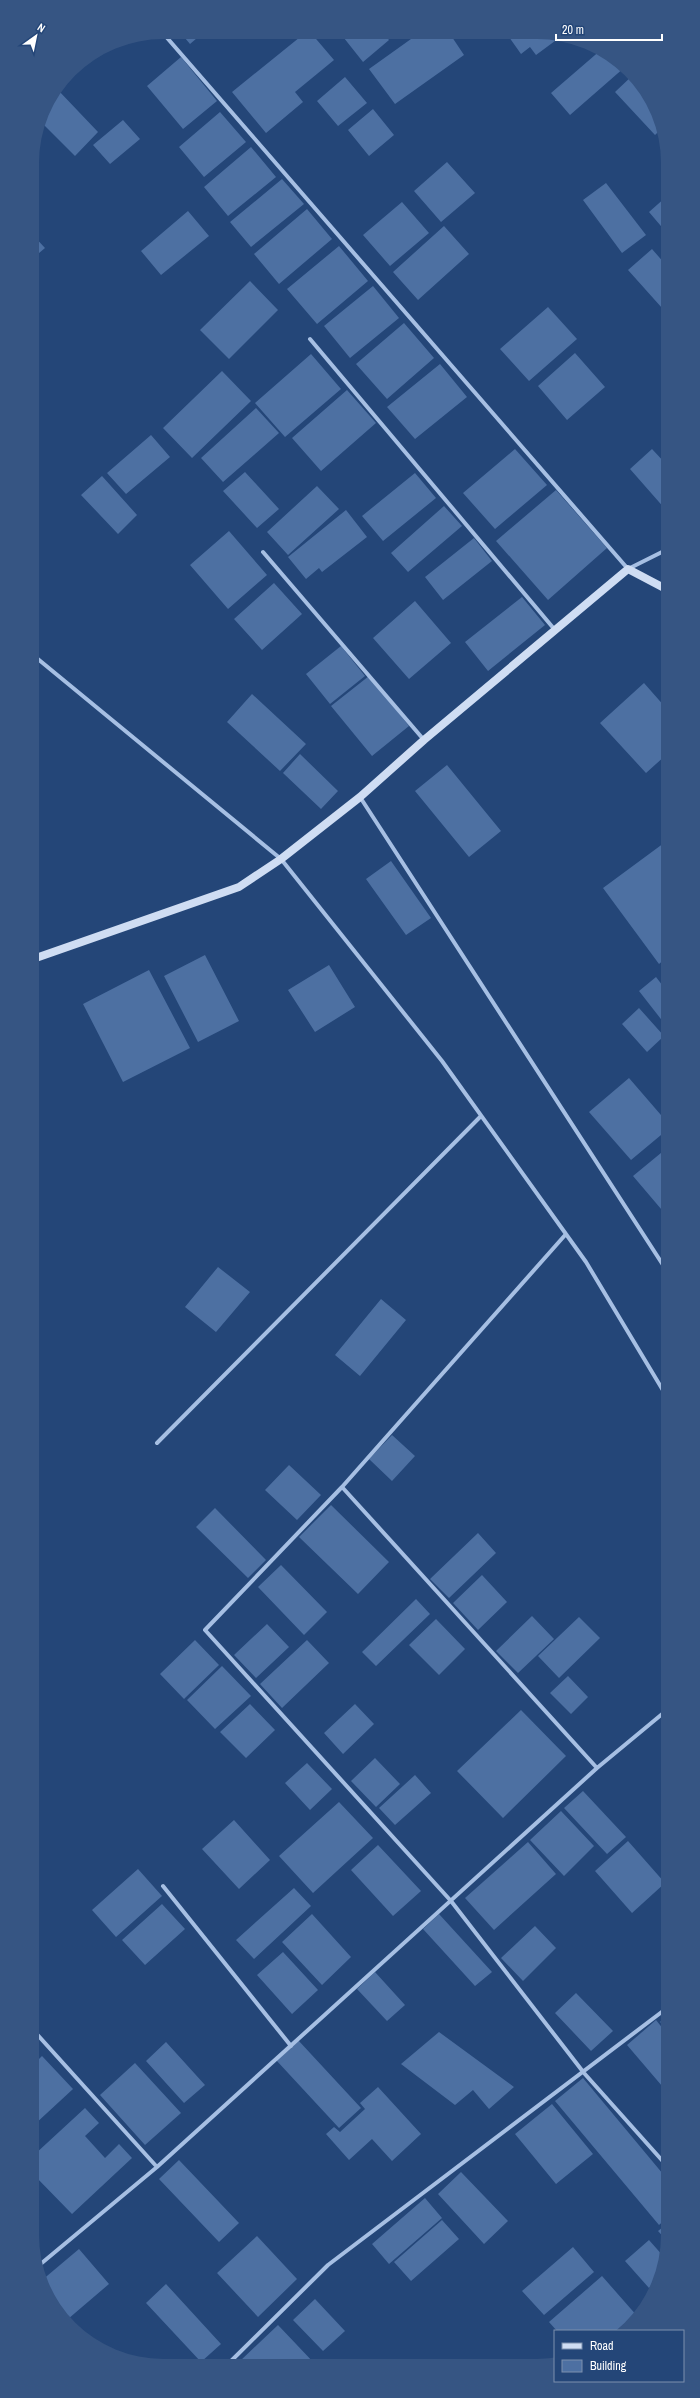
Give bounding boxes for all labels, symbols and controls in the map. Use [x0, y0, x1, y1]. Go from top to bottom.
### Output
north arrow [16, 16, 56, 56]
scale bar [556, 16, 662, 42]
text: N [35, 20, 48, 35]
text: 20 m [562, 22, 584, 38]
legend [554, 2330, 684, 2382]
text: Road [590, 2338, 614, 2354]
text: Building [590, 2358, 627, 2374]

